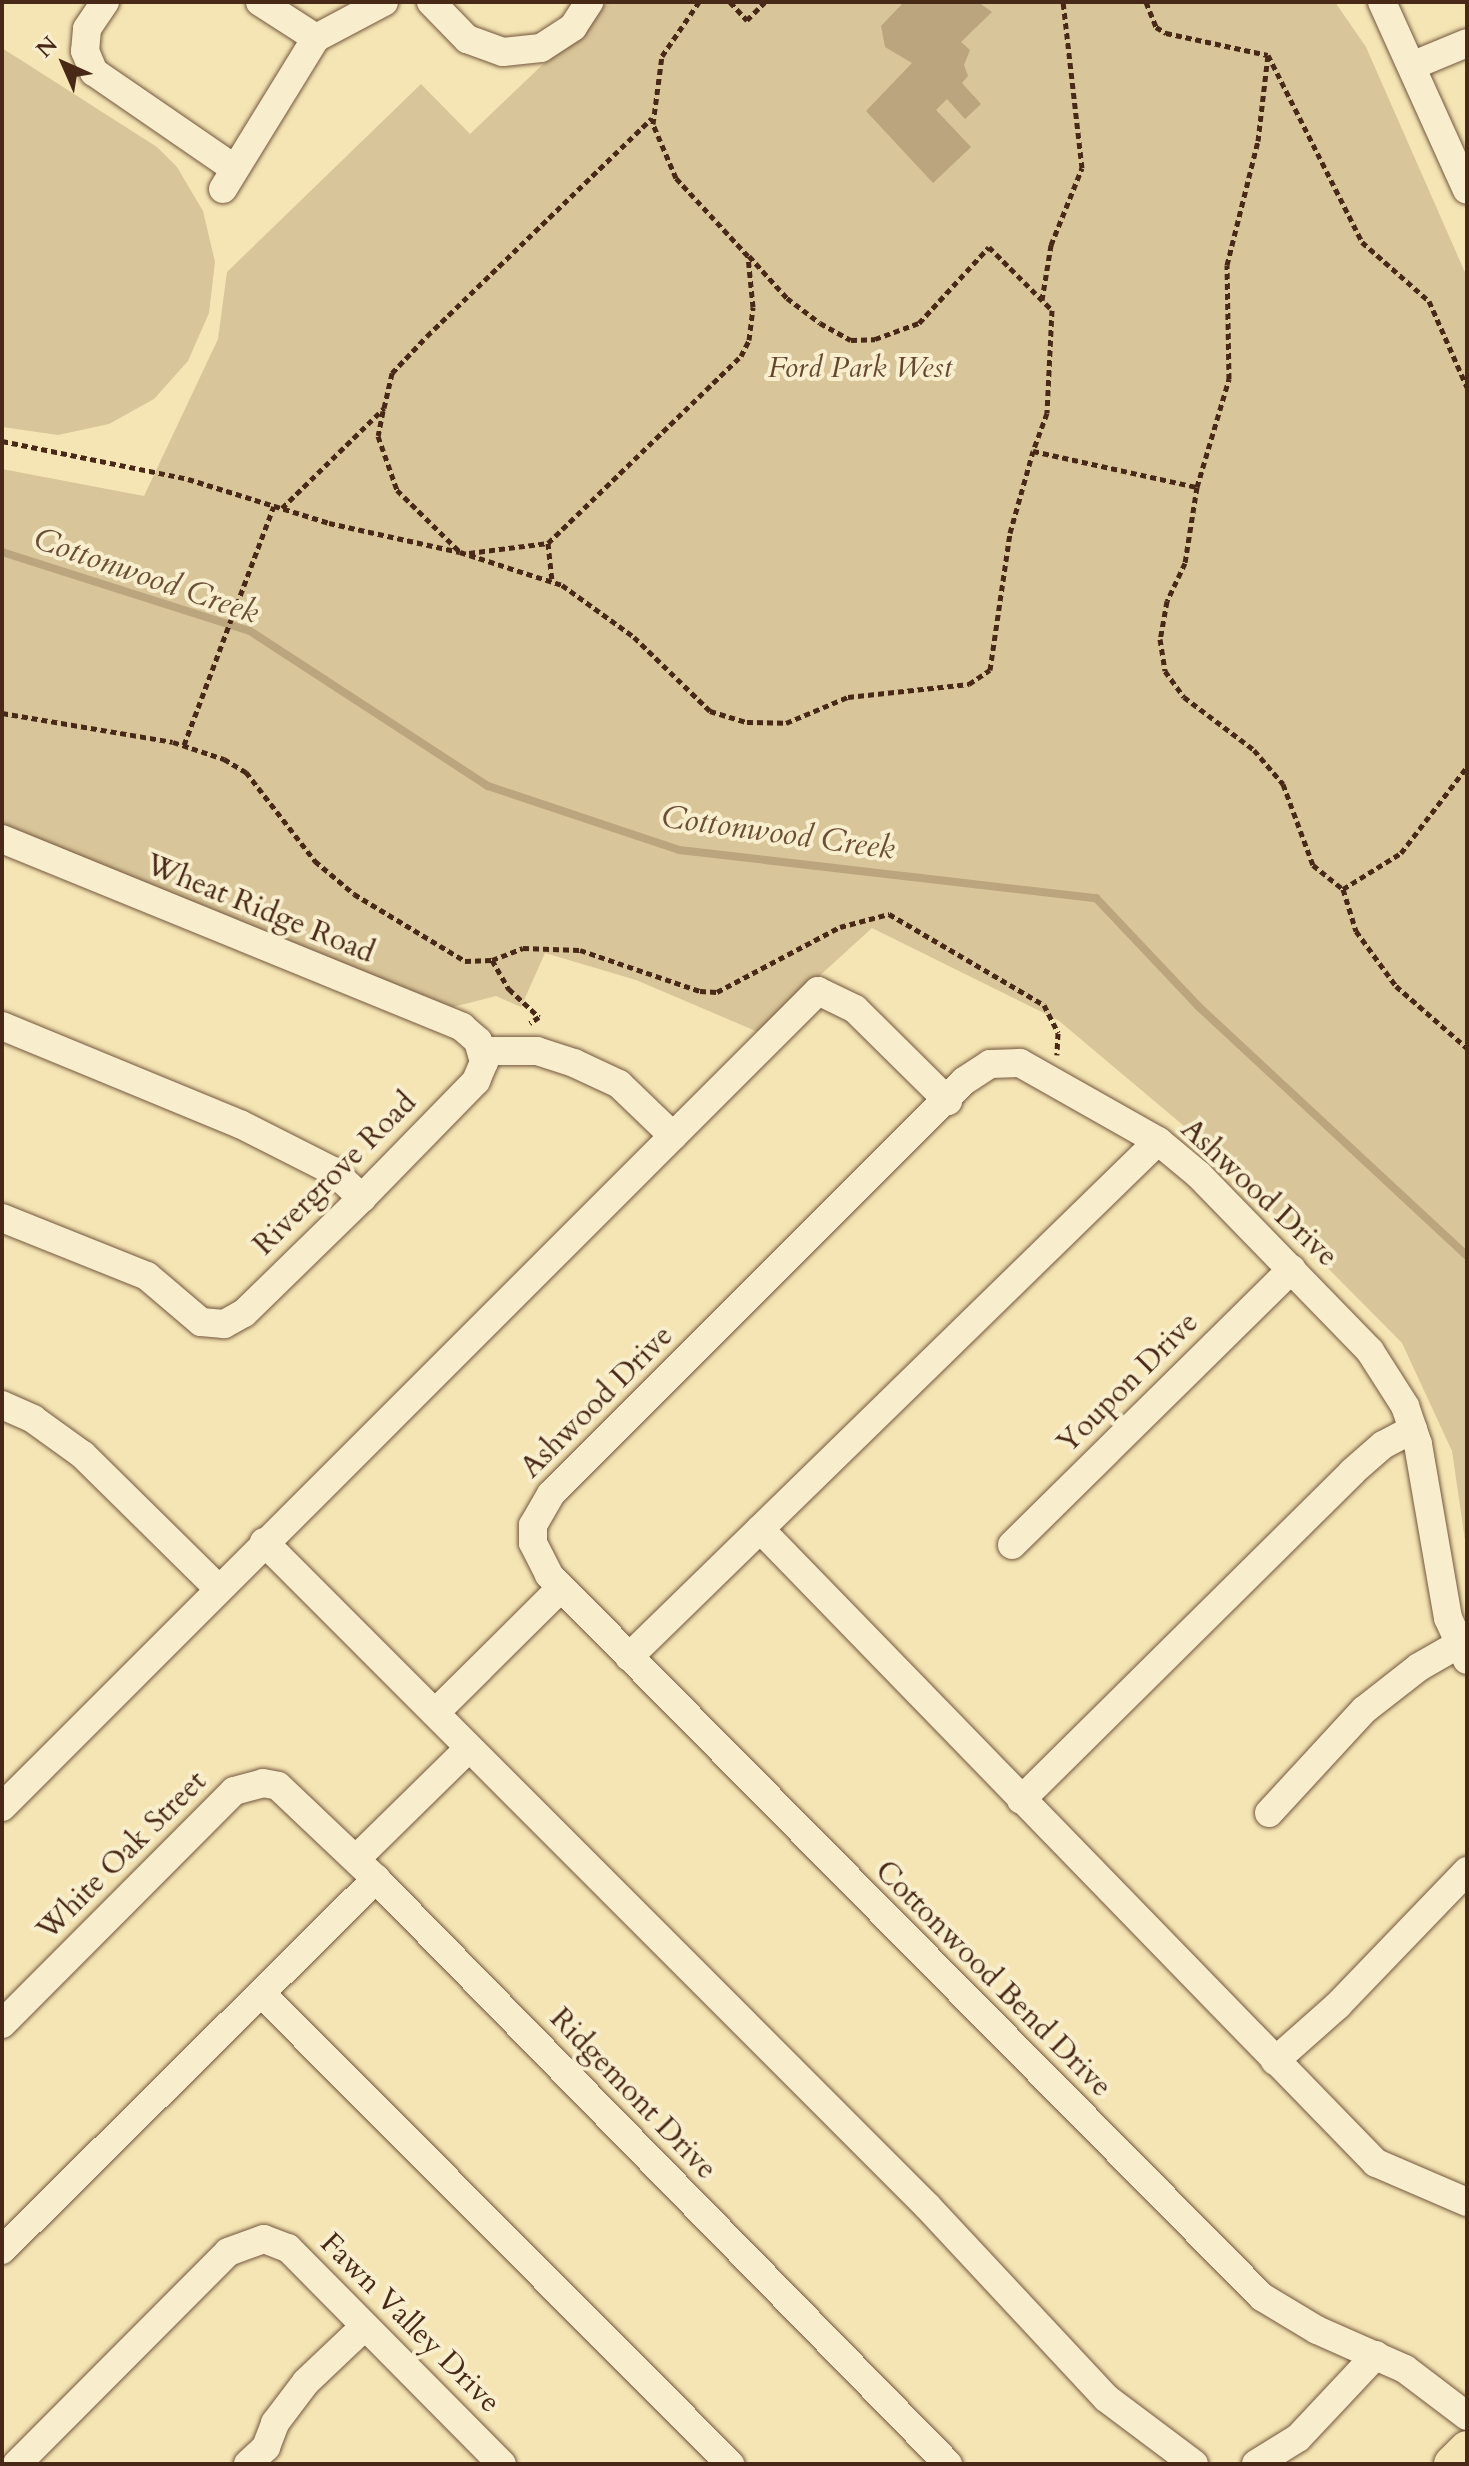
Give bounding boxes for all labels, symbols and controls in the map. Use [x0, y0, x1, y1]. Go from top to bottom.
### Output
north arrow [24, 24, 104, 104]
text: N [30, 30, 64, 64]
park label: Ford Park West [768, 350, 952, 386]
water label: Cottonwood Creek [29, 520, 263, 632]
water label: Cottonwood Creek [659, 798, 897, 868]
street label: Wheat Ridge Road [140, 847, 380, 971]
street label: Rivergrove Road [246, 1085, 424, 1263]
street label: Ashwood Drive [1173, 1111, 1345, 1275]
street label: Youpon Drive [1050, 1305, 1206, 1461]
street label: Ashwood Drive [513, 1318, 681, 1486]
street label: White Oak Street [30, 1764, 214, 1948]
street label: Cottonwood Bend Drive [867, 1853, 1119, 2105]
street label: Ridgemont Drive [542, 2001, 724, 2187]
street label: Fawn Valley Drive [313, 2226, 507, 2420]

